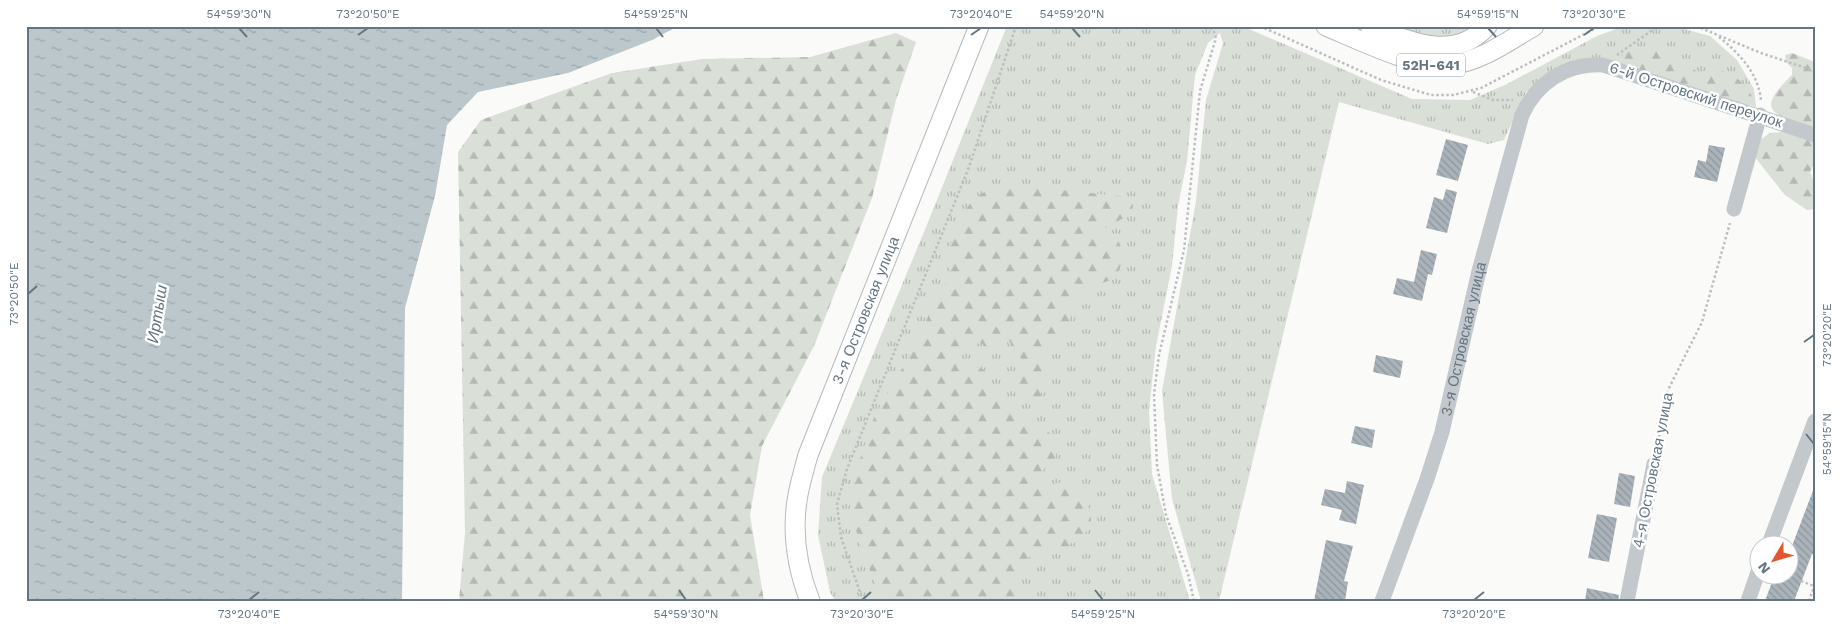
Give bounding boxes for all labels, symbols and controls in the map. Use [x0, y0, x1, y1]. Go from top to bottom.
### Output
text: 54°59'30"N [206, 7, 272, 21]
text: 73°20'50"E [336, 7, 400, 21]
text: 54°59'25"N [624, 7, 688, 21]
text: 73°20'40"E [950, 7, 1013, 21]
text: 54°59'20"N [1039, 7, 1105, 21]
text: 54°59'15"N [1457, 7, 1519, 21]
text: 73°20'30"E [1562, 7, 1626, 21]
road number: 52Н-641 [1397, 54, 1465, 76]
street label: 6-й Островский переулок [1607, 59, 1785, 132]
street label: 3-я Островская улица [828, 233, 903, 387]
street label: 3-я Островская улица [1437, 259, 1490, 418]
text: 73°20'50"E [7, 262, 21, 326]
water label: Иртыш [143, 284, 171, 344]
text: 73°20'20"E [1820, 303, 1834, 367]
street label: 4-я Островская улица [1629, 390, 1677, 549]
text: 54°59'15"N [1820, 413, 1834, 475]
north arrow [1748, 534, 1798, 584]
text: N [1754, 559, 1773, 577]
text: 73°20'40"E [218, 607, 281, 621]
text: 54°59'30"N [653, 607, 719, 621]
text: 73°20'30"E [830, 607, 894, 621]
text: 54°59'25"N [1071, 607, 1135, 621]
text: 73°20'20"E [1442, 607, 1506, 621]

